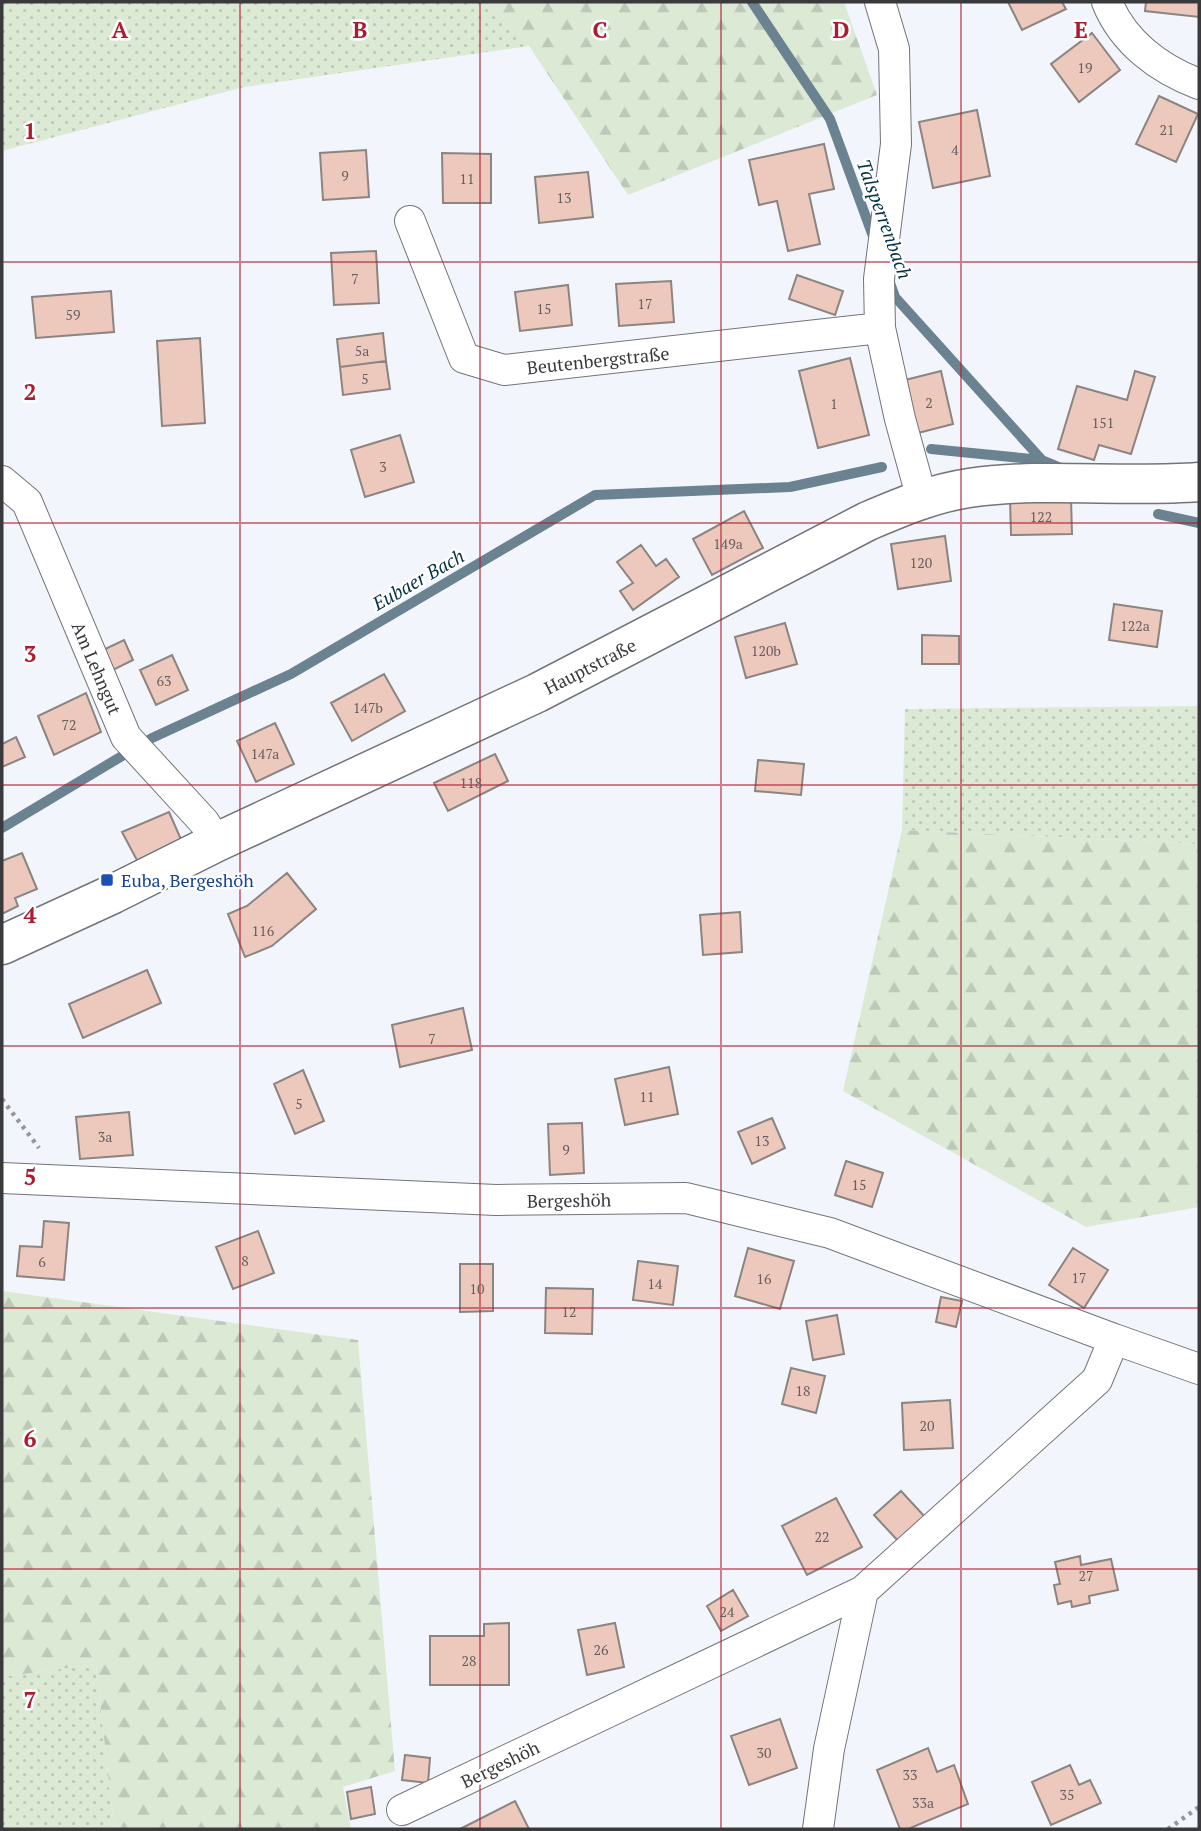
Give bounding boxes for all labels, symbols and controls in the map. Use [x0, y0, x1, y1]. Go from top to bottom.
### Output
text: A [112, 14, 129, 45]
text: B [353, 14, 368, 45]
text: C [593, 14, 608, 45]
text: D [833, 14, 850, 45]
text: E [1074, 14, 1088, 45]
house number: 19 [1078, 58, 1092, 77]
text: 1 [24, 115, 37, 146]
house number: 21 [1160, 120, 1174, 139]
house number: 4 [951, 140, 959, 159]
water label: Talsperrenbach [852, 156, 918, 282]
house number: 9 [341, 166, 349, 185]
house number: 11 [460, 169, 474, 188]
house number: 13 [557, 188, 571, 207]
house number: 7 [351, 269, 359, 288]
house number: 17 [638, 294, 652, 313]
house number: 15 [537, 299, 551, 318]
house number: 59 [66, 305, 80, 324]
house number: 5a [355, 341, 369, 360]
street label: Beutenbergstraße [526, 341, 670, 379]
house number: 5 [361, 369, 369, 388]
text: 2 [24, 376, 37, 407]
house number: 2 [925, 393, 933, 412]
house number: 1 [830, 394, 838, 413]
house number: 151 [1092, 413, 1114, 432]
house number: 3 [379, 457, 387, 476]
house number: 122 [1030, 507, 1052, 526]
house number: 149a [713, 534, 743, 553]
water label: Eubaer Bach [367, 543, 468, 616]
house number: 120 [910, 553, 932, 572]
house number: 122a [1120, 616, 1150, 635]
street label: Am Lehngut [67, 618, 127, 718]
street label: Hauptstraße [540, 633, 640, 699]
text: 3 [24, 638, 37, 669]
house number: 120b [751, 641, 781, 660]
house number: 63 [157, 671, 171, 690]
house number: 147b [353, 698, 383, 717]
house number: 72 [62, 715, 76, 734]
house number: 147a [251, 744, 279, 763]
house number: 118 [460, 773, 482, 792]
place label: Euba, Bergeshöh [121, 868, 254, 892]
marker: Euba, Bergeshöh [99, 872, 115, 888]
text: 4 [24, 899, 37, 930]
house number: 116 [252, 921, 275, 940]
house number: 7 [428, 1029, 436, 1048]
house number: 11 [640, 1087, 654, 1106]
house number: 5 [295, 1094, 303, 1113]
house number: 3a [98, 1127, 112, 1146]
house number: 13 [755, 1131, 769, 1150]
house number: 9 [562, 1140, 570, 1159]
text: 5 [24, 1161, 37, 1192]
house number: 15 [852, 1175, 866, 1194]
street label: Bergeshöh [527, 1187, 612, 1213]
house number: 8 [241, 1251, 249, 1270]
house number: 6 [38, 1252, 46, 1271]
house number: 17 [1072, 1268, 1086, 1287]
house number: 16 [757, 1269, 772, 1288]
house number: 14 [648, 1274, 663, 1293]
house number: 10 [470, 1279, 484, 1298]
house number: 12 [562, 1302, 576, 1321]
house number: 18 [796, 1381, 810, 1400]
house number: 20 [920, 1416, 934, 1435]
text: 6 [24, 1423, 37, 1454]
house number: 22 [815, 1527, 829, 1546]
house number: 27 [1079, 1566, 1093, 1585]
house number: 24 [720, 1602, 735, 1621]
house number: 26 [594, 1640, 609, 1659]
house number: 28 [462, 1651, 476, 1670]
text: 7 [24, 1684, 37, 1715]
street label: Bergeshöh [457, 1735, 544, 1793]
house number: 30 [757, 1743, 771, 1762]
house number: 33 [903, 1765, 917, 1784]
house number: 35 [1060, 1785, 1074, 1804]
house number: 33a [912, 1793, 934, 1812]

